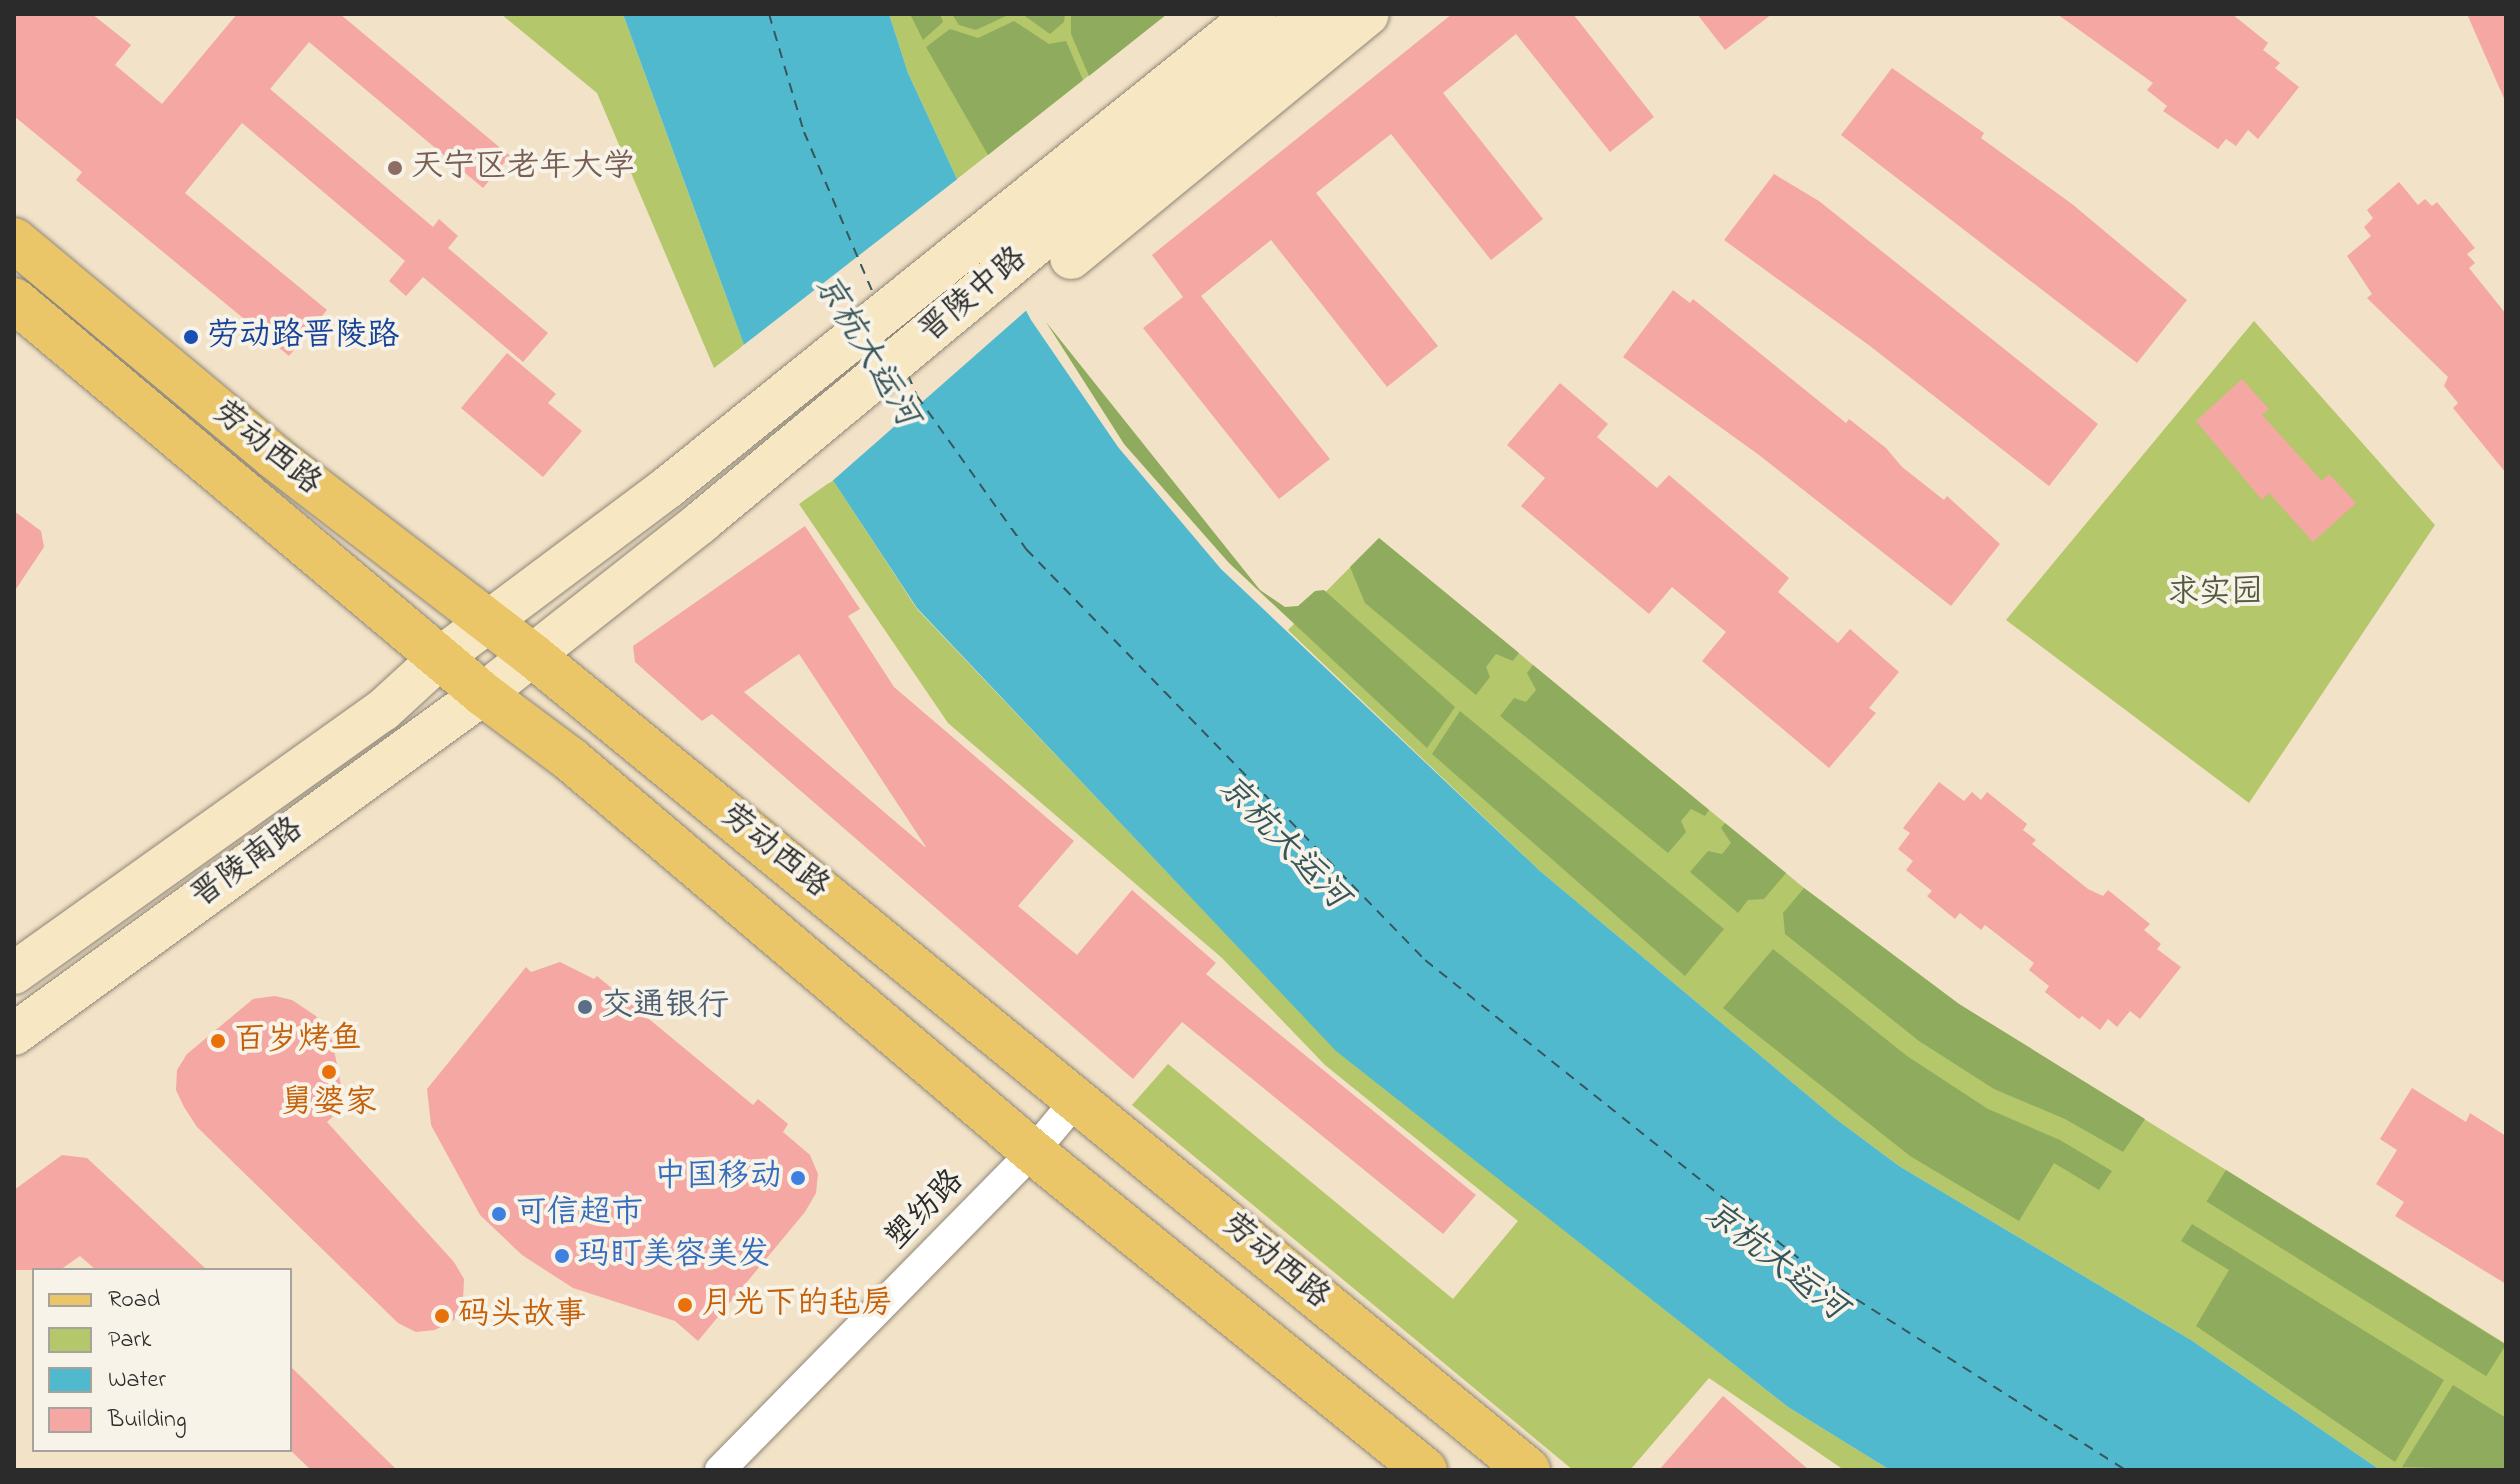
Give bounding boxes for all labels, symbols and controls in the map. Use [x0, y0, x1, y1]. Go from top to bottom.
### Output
place label: 天宁区老年大学 [411, 149, 635, 187]
marker: 天宁区老年大学 [386, 159, 404, 177]
street label: 晋陵中路 [913, 240, 1035, 352]
water label: 京杭大运河 [804, 268, 926, 434]
place label: 劳动路晋陵路 [207, 318, 399, 356]
marker: 劳动路晋陵路 [182, 328, 200, 346]
street label: 劳动西路 [204, 394, 328, 504]
park label: 求实园 [2167, 575, 2263, 613]
water label: 京杭大运河 [1208, 768, 1356, 918]
street label: 劳动西路 [712, 797, 836, 907]
street label: 晋陵南路 [185, 811, 311, 917]
place label: 交通银行 [601, 988, 729, 1026]
marker: 交通银行 [576, 998, 594, 1016]
place label: 百岁烤鱼 [234, 1022, 362, 1060]
marker: 百岁烤鱼 [209, 1032, 227, 1050]
marker: 舅婆家 [320, 1063, 338, 1081]
place label: 舅婆家 [281, 1085, 377, 1123]
place label: 中国移动 [654, 1159, 782, 1197]
street label: 塑纺路 [879, 1163, 973, 1259]
marker: 中国移动 [789, 1169, 807, 1187]
water label: 京杭大运河 [1694, 1194, 1854, 1330]
place label: 可信超市 [515, 1195, 643, 1233]
marker: 可信超市 [490, 1205, 508, 1223]
street label: 劳动西路 [1214, 1206, 1336, 1318]
place label: 玛盯美容美发 [578, 1237, 770, 1275]
marker: 玛盯美容美发 [553, 1247, 571, 1265]
legend [32, 1268, 292, 1452]
text: Road [108, 1283, 160, 1318]
place label: 月光下的毡房 [701, 1286, 893, 1324]
marker: 月光下的毡房 [676, 1296, 694, 1314]
place label: 码头故事 [458, 1297, 586, 1335]
marker: 码头故事 [433, 1307, 451, 1325]
text: Park [108, 1323, 151, 1358]
text: Water [108, 1363, 166, 1398]
text: Building [108, 1403, 187, 1438]

